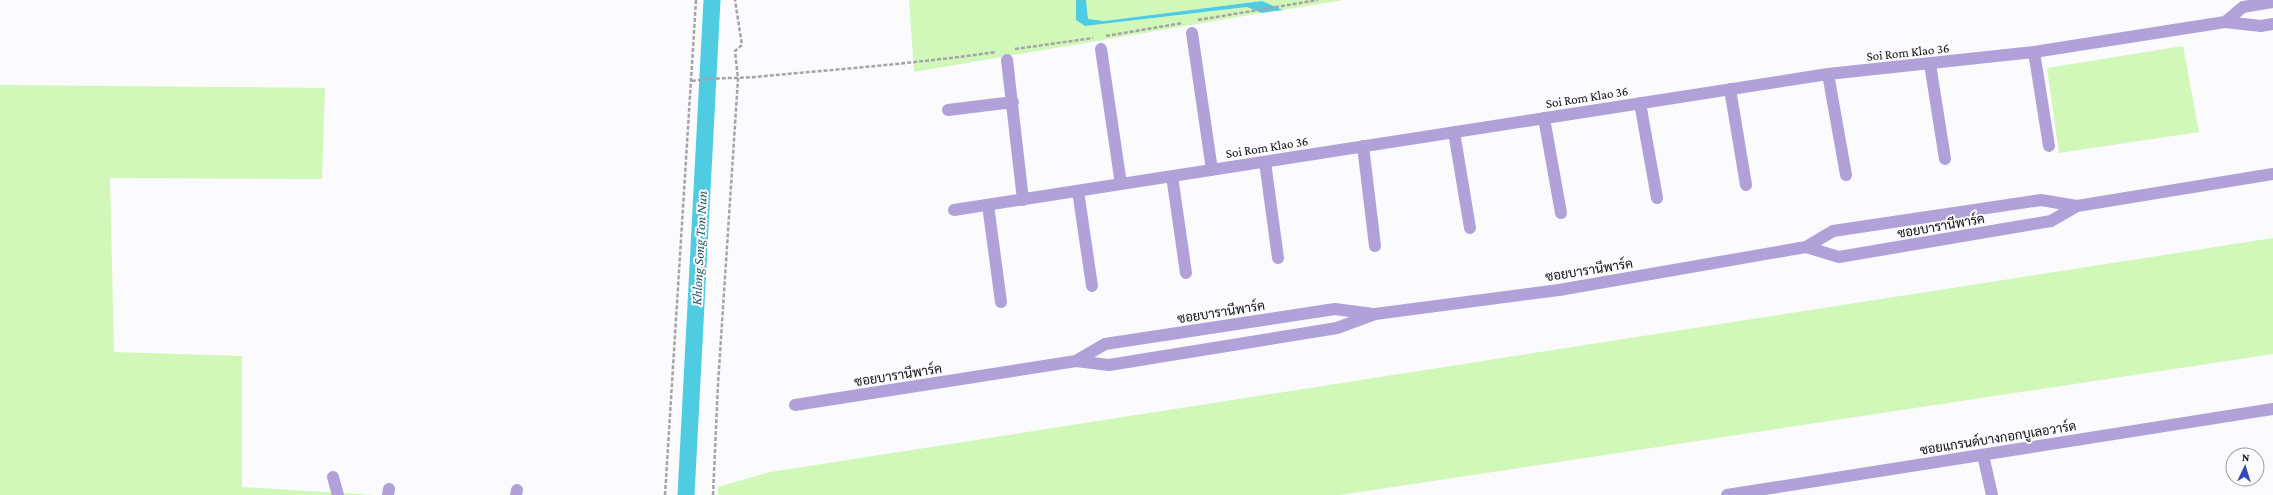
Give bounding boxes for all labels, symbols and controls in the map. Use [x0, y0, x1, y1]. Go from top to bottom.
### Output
street label: Soi Rom Klao 36 [1866, 40, 1950, 64]
street label: Soi Rom Klao 36 [1545, 83, 1629, 111]
street label: Soi Rom Klao 36 [1225, 133, 1309, 161]
water label: Khlong Song Ton Nun [688, 190, 710, 306]
street label: ซอยบารานีพาร์ค [1896, 209, 1986, 241]
street label: ซอยบารานีพาร์ค [1544, 254, 1634, 284]
street label: ซอยบารานีพาร์ค [1176, 296, 1266, 326]
street label: ซอยบารานีพาร์ค [853, 359, 943, 389]
street label: ซอยแกรนด์บางกอกบูเลอวาร์ด [1918, 416, 2078, 460]
north arrow [2225, 447, 2265, 487]
text: N [2242, 451, 2250, 463]

